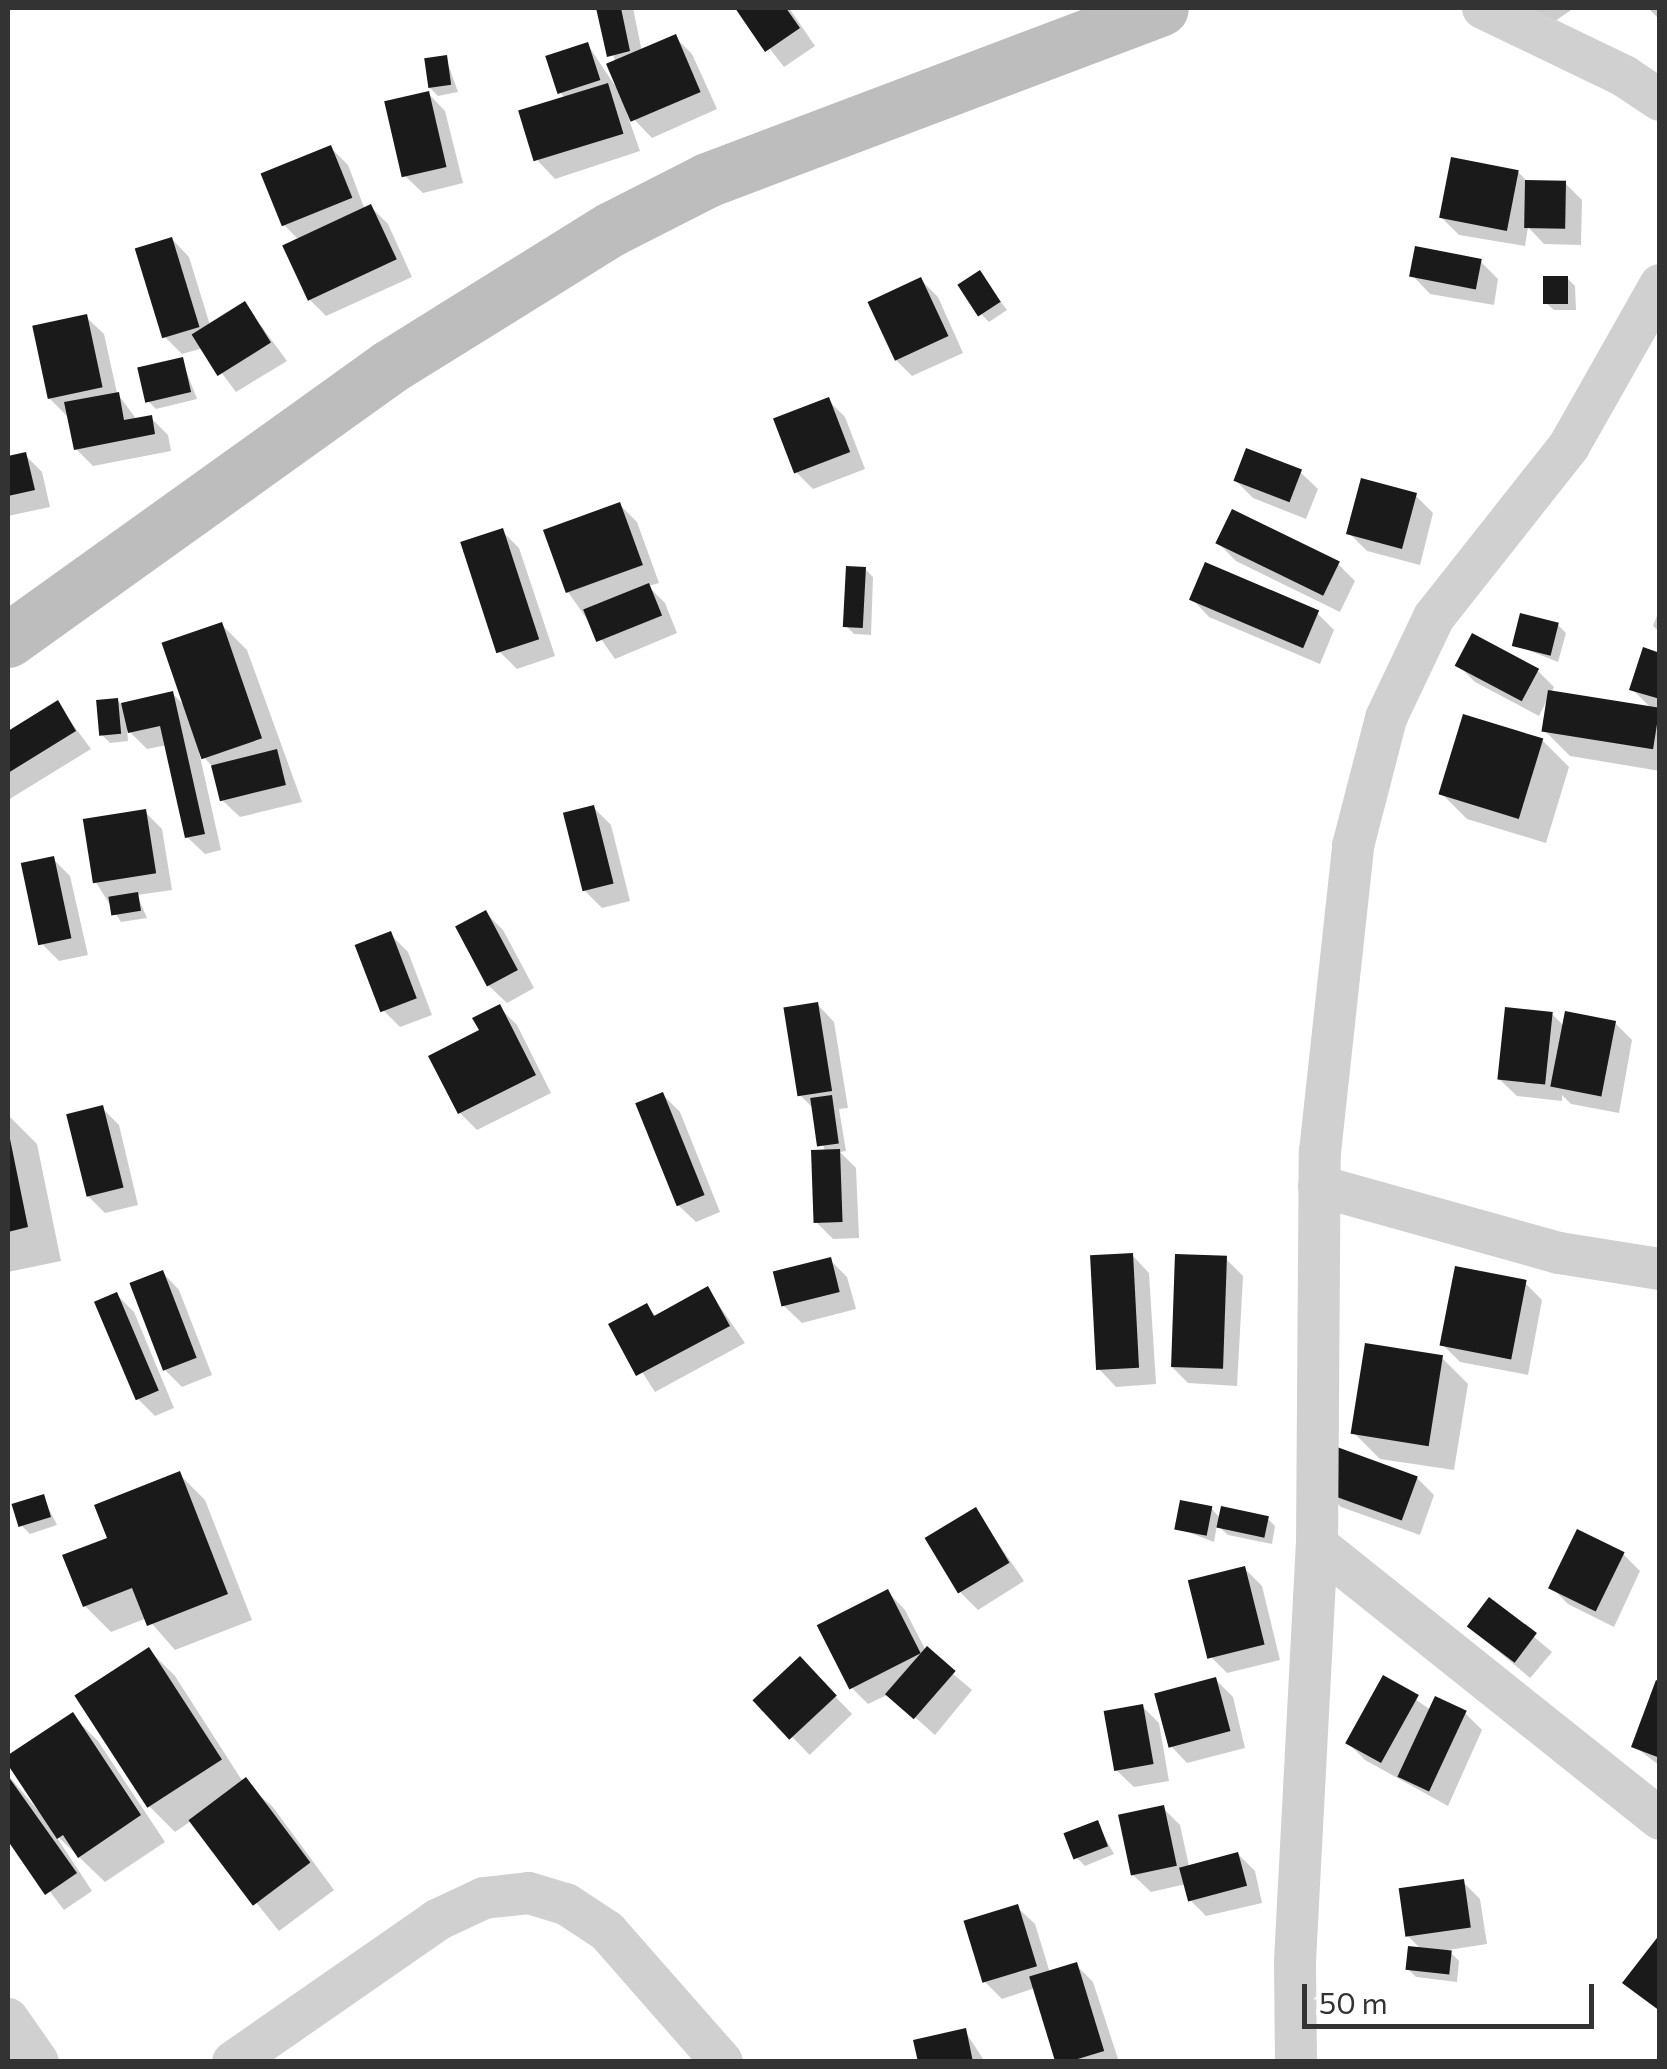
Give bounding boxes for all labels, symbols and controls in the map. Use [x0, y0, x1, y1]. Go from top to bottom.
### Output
scale bar [1307, 1964, 1600, 2026]
text: 50 m [1319, 1983, 1388, 2020]

